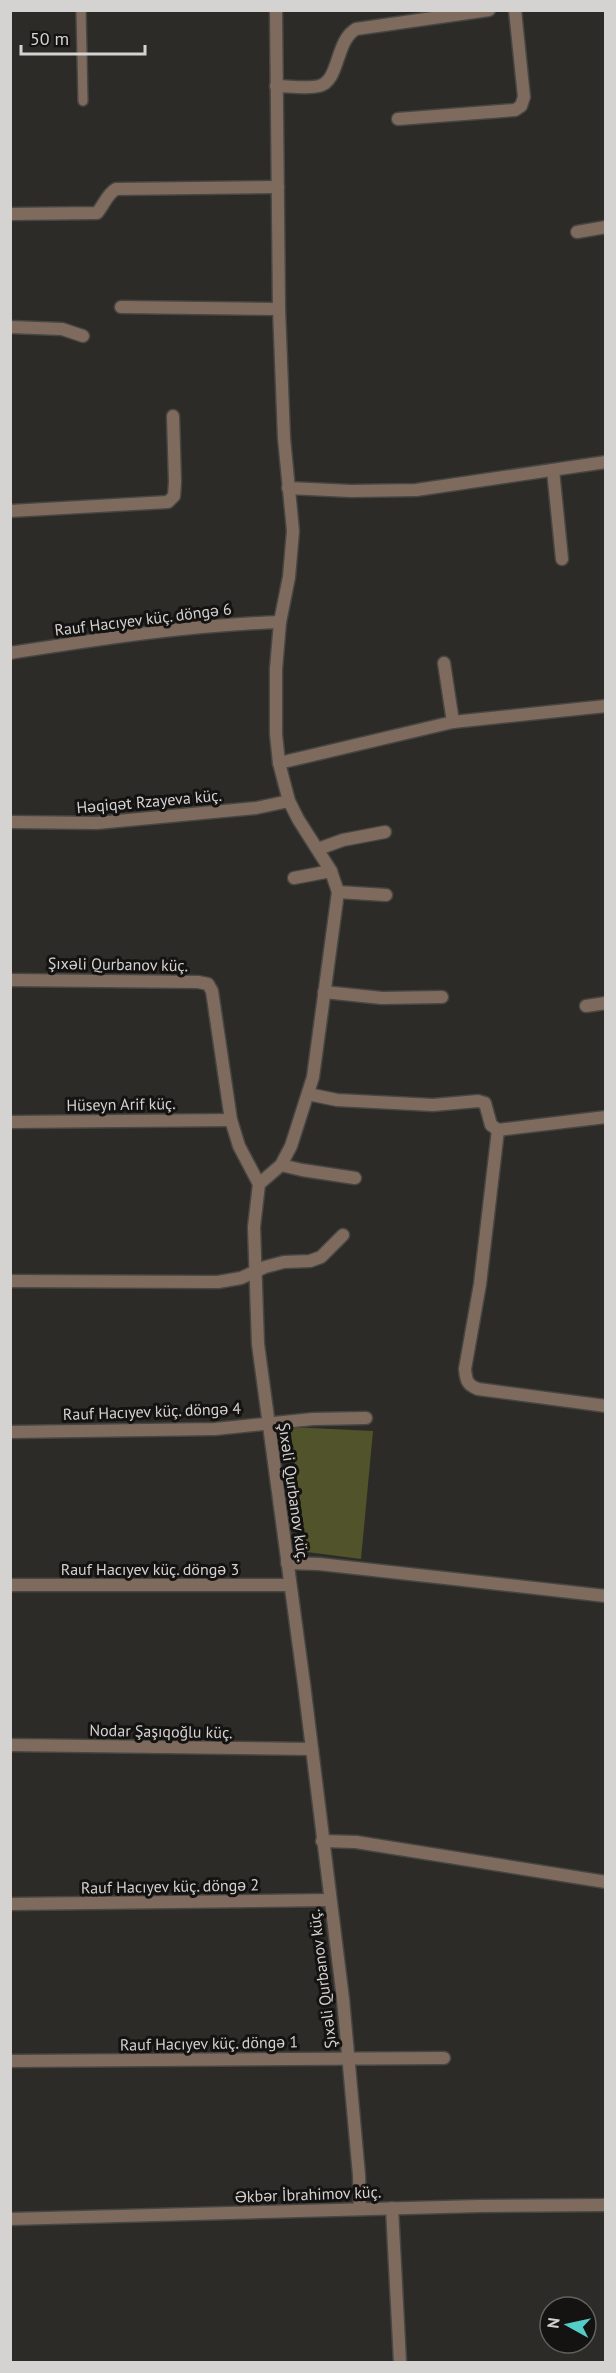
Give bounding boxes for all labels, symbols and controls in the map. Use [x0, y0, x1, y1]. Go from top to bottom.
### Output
scale bar [21, 18, 146, 56]
text: 50 m [30, 27, 69, 50]
street label: Rauf Hacıyev küç. döngə 6 [53, 598, 233, 640]
street label: Həqiqət Rzayeva küç. [75, 785, 223, 817]
street label: Şıxəli Qurbanov küç. [48, 953, 188, 975]
street label: Hüseyn Arif küç. [66, 1093, 176, 1115]
street label: Rauf Hacıyev küç. döngə 4 [63, 1398, 242, 1424]
street label: Şıxəli Qurbanov küç. [274, 1421, 314, 1563]
street label: Rauf Hacıyev küç. döngə 3 [61, 1559, 239, 1579]
street label: Nodar Şaşıqoğlu küç. [89, 1720, 233, 1742]
street label: Rauf Hacıyev küç. döngə 2 [81, 1874, 259, 1898]
street label: Şıxəli Qurbanov küç. [304, 1908, 340, 2050]
street label: Rauf Hacıyev küç. döngə 1 [120, 2031, 298, 2055]
street label: Əkbər İbrahimov küç. [235, 2181, 381, 2207]
north arrow [538, 2295, 598, 2355]
text: N [543, 2316, 564, 2330]

